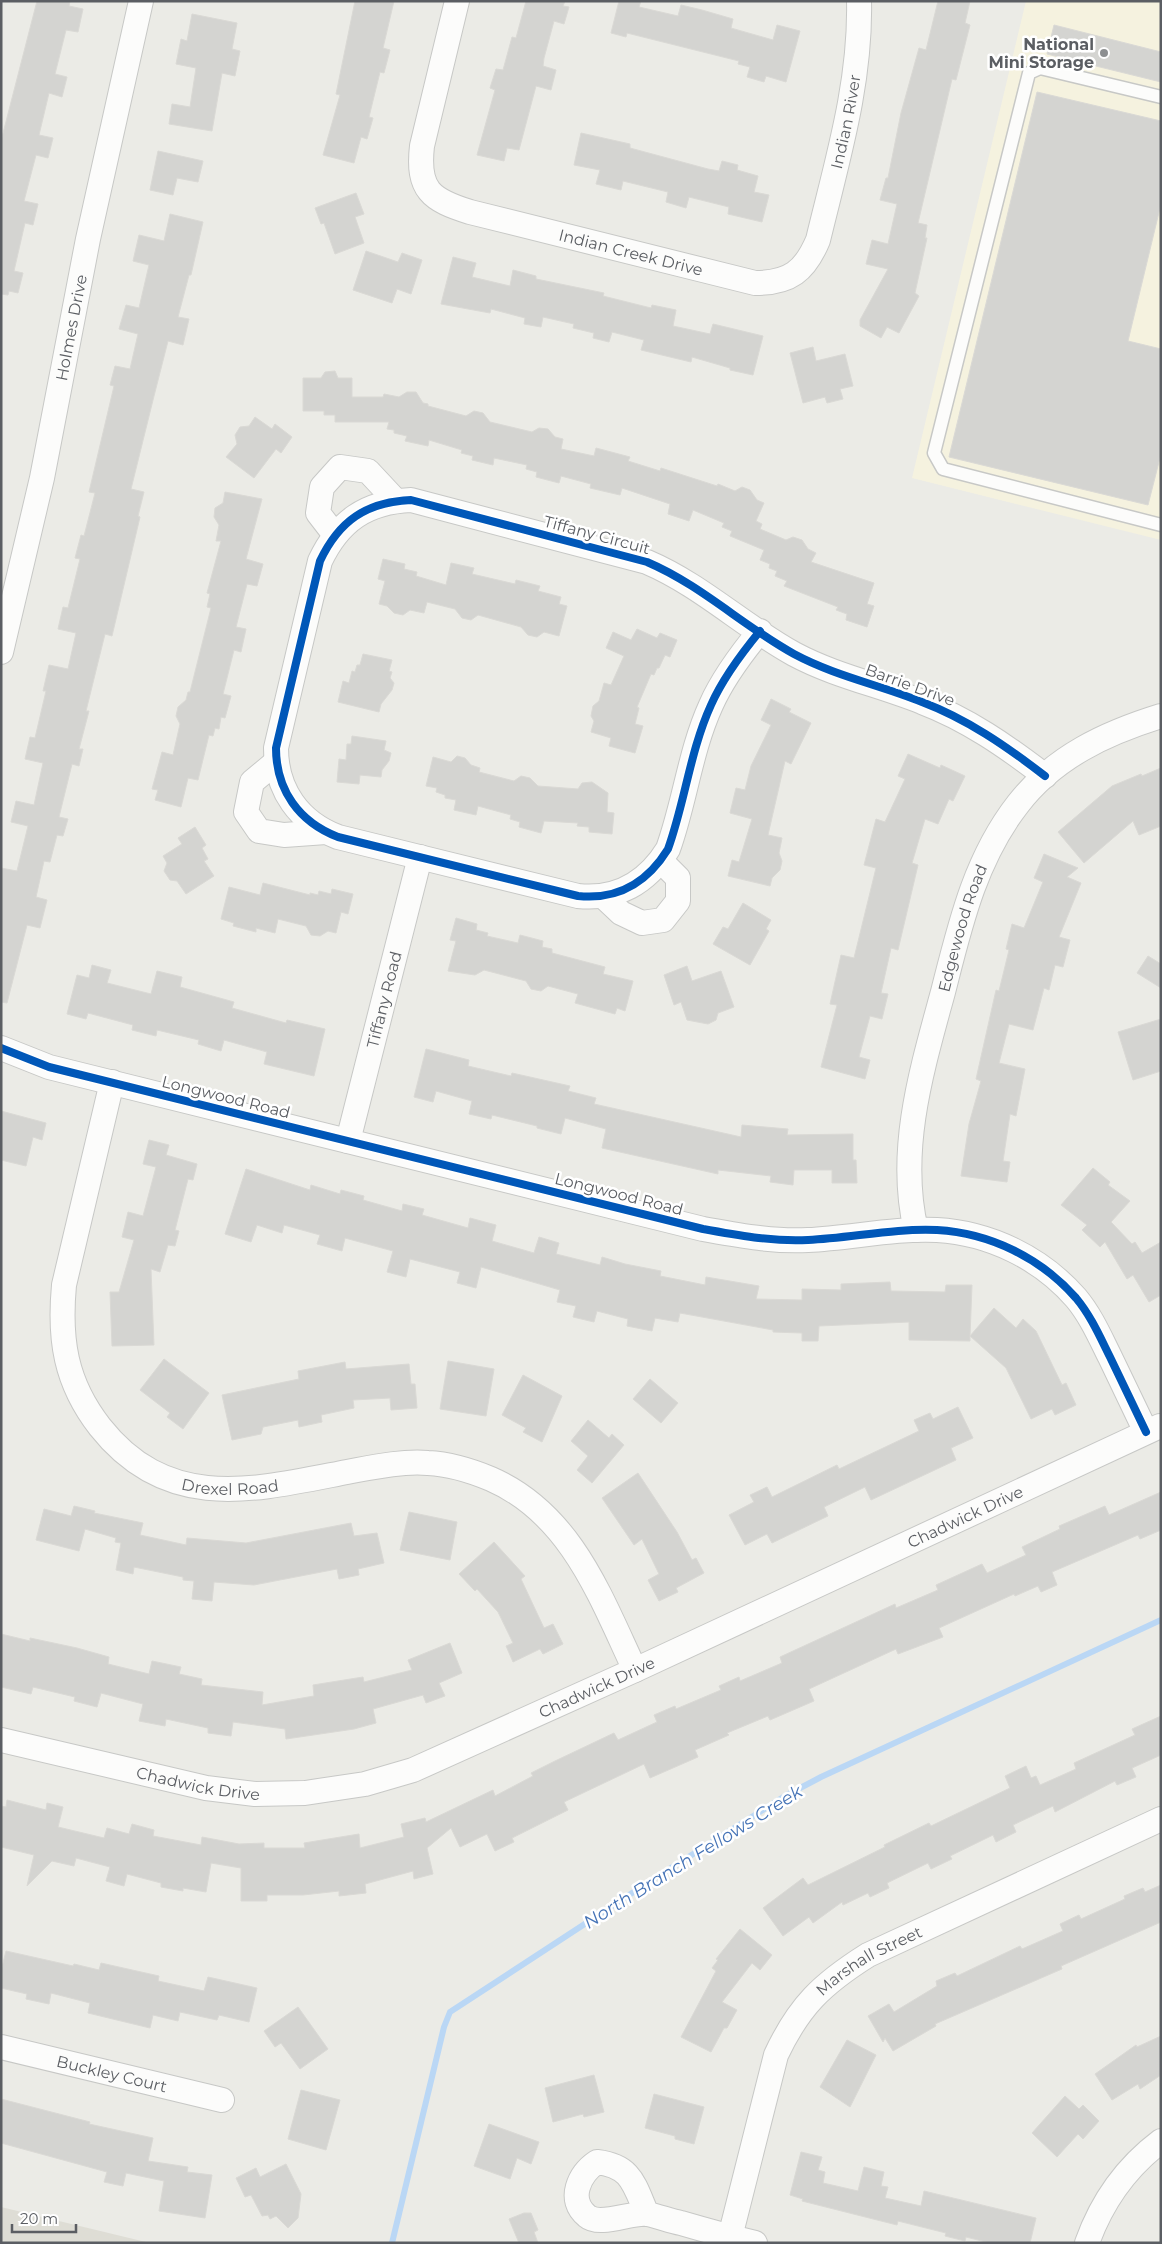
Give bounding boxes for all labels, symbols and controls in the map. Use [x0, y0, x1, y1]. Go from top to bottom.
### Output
place label: National Mini Storage [989, 35, 1094, 72]
marker: National Mini Storage [1098, 47, 1110, 59]
street label: Indian River [827, 73, 864, 171]
street label: Indian Creek Drive [557, 225, 705, 279]
street label: Holmes Drive [51, 273, 90, 382]
street label: Tiffany Circuit [542, 512, 653, 558]
street label: Barrie Drive [863, 660, 957, 710]
street label: Edgewood Road [934, 861, 991, 994]
street label: Tiffany Road [363, 949, 405, 1050]
street label: Longwood Road [160, 1072, 292, 1122]
street label: Longwood Road [553, 1169, 685, 1219]
street label: Drexel Road [180, 1474, 280, 1499]
street label: Chadwick Drive [904, 1482, 1026, 1552]
street label: Chadwick Drive [536, 1653, 658, 1722]
street label: Chadwick Drive [134, 1762, 260, 1804]
water label: North Branch Fellows Creek [580, 1780, 807, 1934]
street label: Marshall Street [812, 1922, 925, 1999]
street label: Buckley Court [55, 2051, 170, 2096]
scale bar [12, 2202, 76, 2234]
text: 20 m [20, 2209, 58, 2228]

